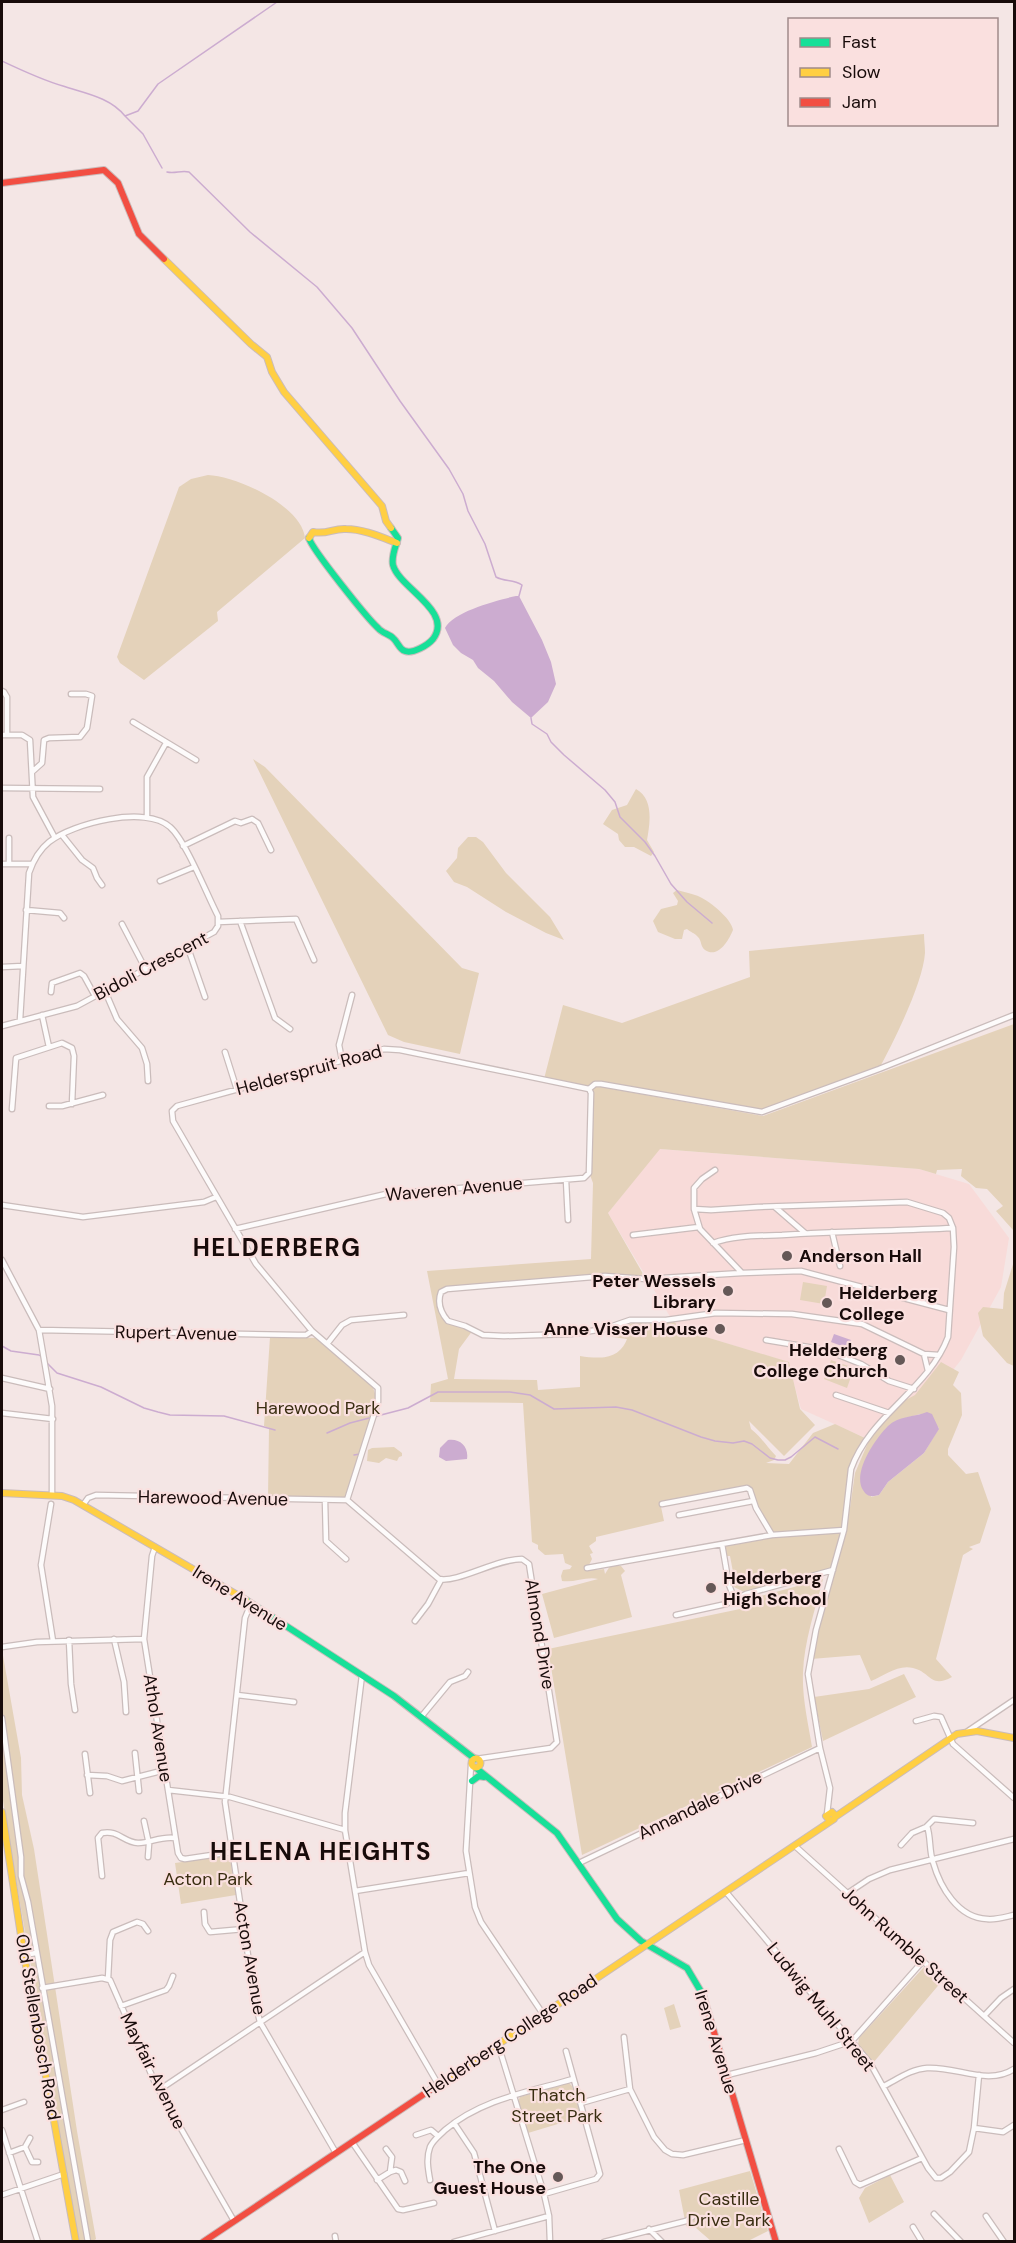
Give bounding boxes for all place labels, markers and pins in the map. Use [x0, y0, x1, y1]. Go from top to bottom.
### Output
place label: Anderson Hall [799, 1244, 922, 1268]
marker: Anderson Hall [780, 1249, 794, 1263]
place label: Peter Wessels Library [592, 1269, 716, 1314]
place label: Helderberg College [839, 1281, 938, 1326]
marker: Peter Wessels Library [721, 1284, 735, 1298]
marker: Helderberg College [820, 1296, 834, 1310]
place label: Anne Visser House [543, 1317, 708, 1341]
marker: Anne Visser House [713, 1322, 727, 1336]
place label: Helderberg College Church [753, 1338, 888, 1383]
marker: Helderberg College Church [893, 1353, 907, 1367]
place label: Helderberg High School [723, 1566, 827, 1611]
marker: Helderberg High School [704, 1581, 718, 1595]
place label: The One Guest House [433, 2155, 546, 2200]
marker: The One Guest House [551, 2170, 565, 2184]

